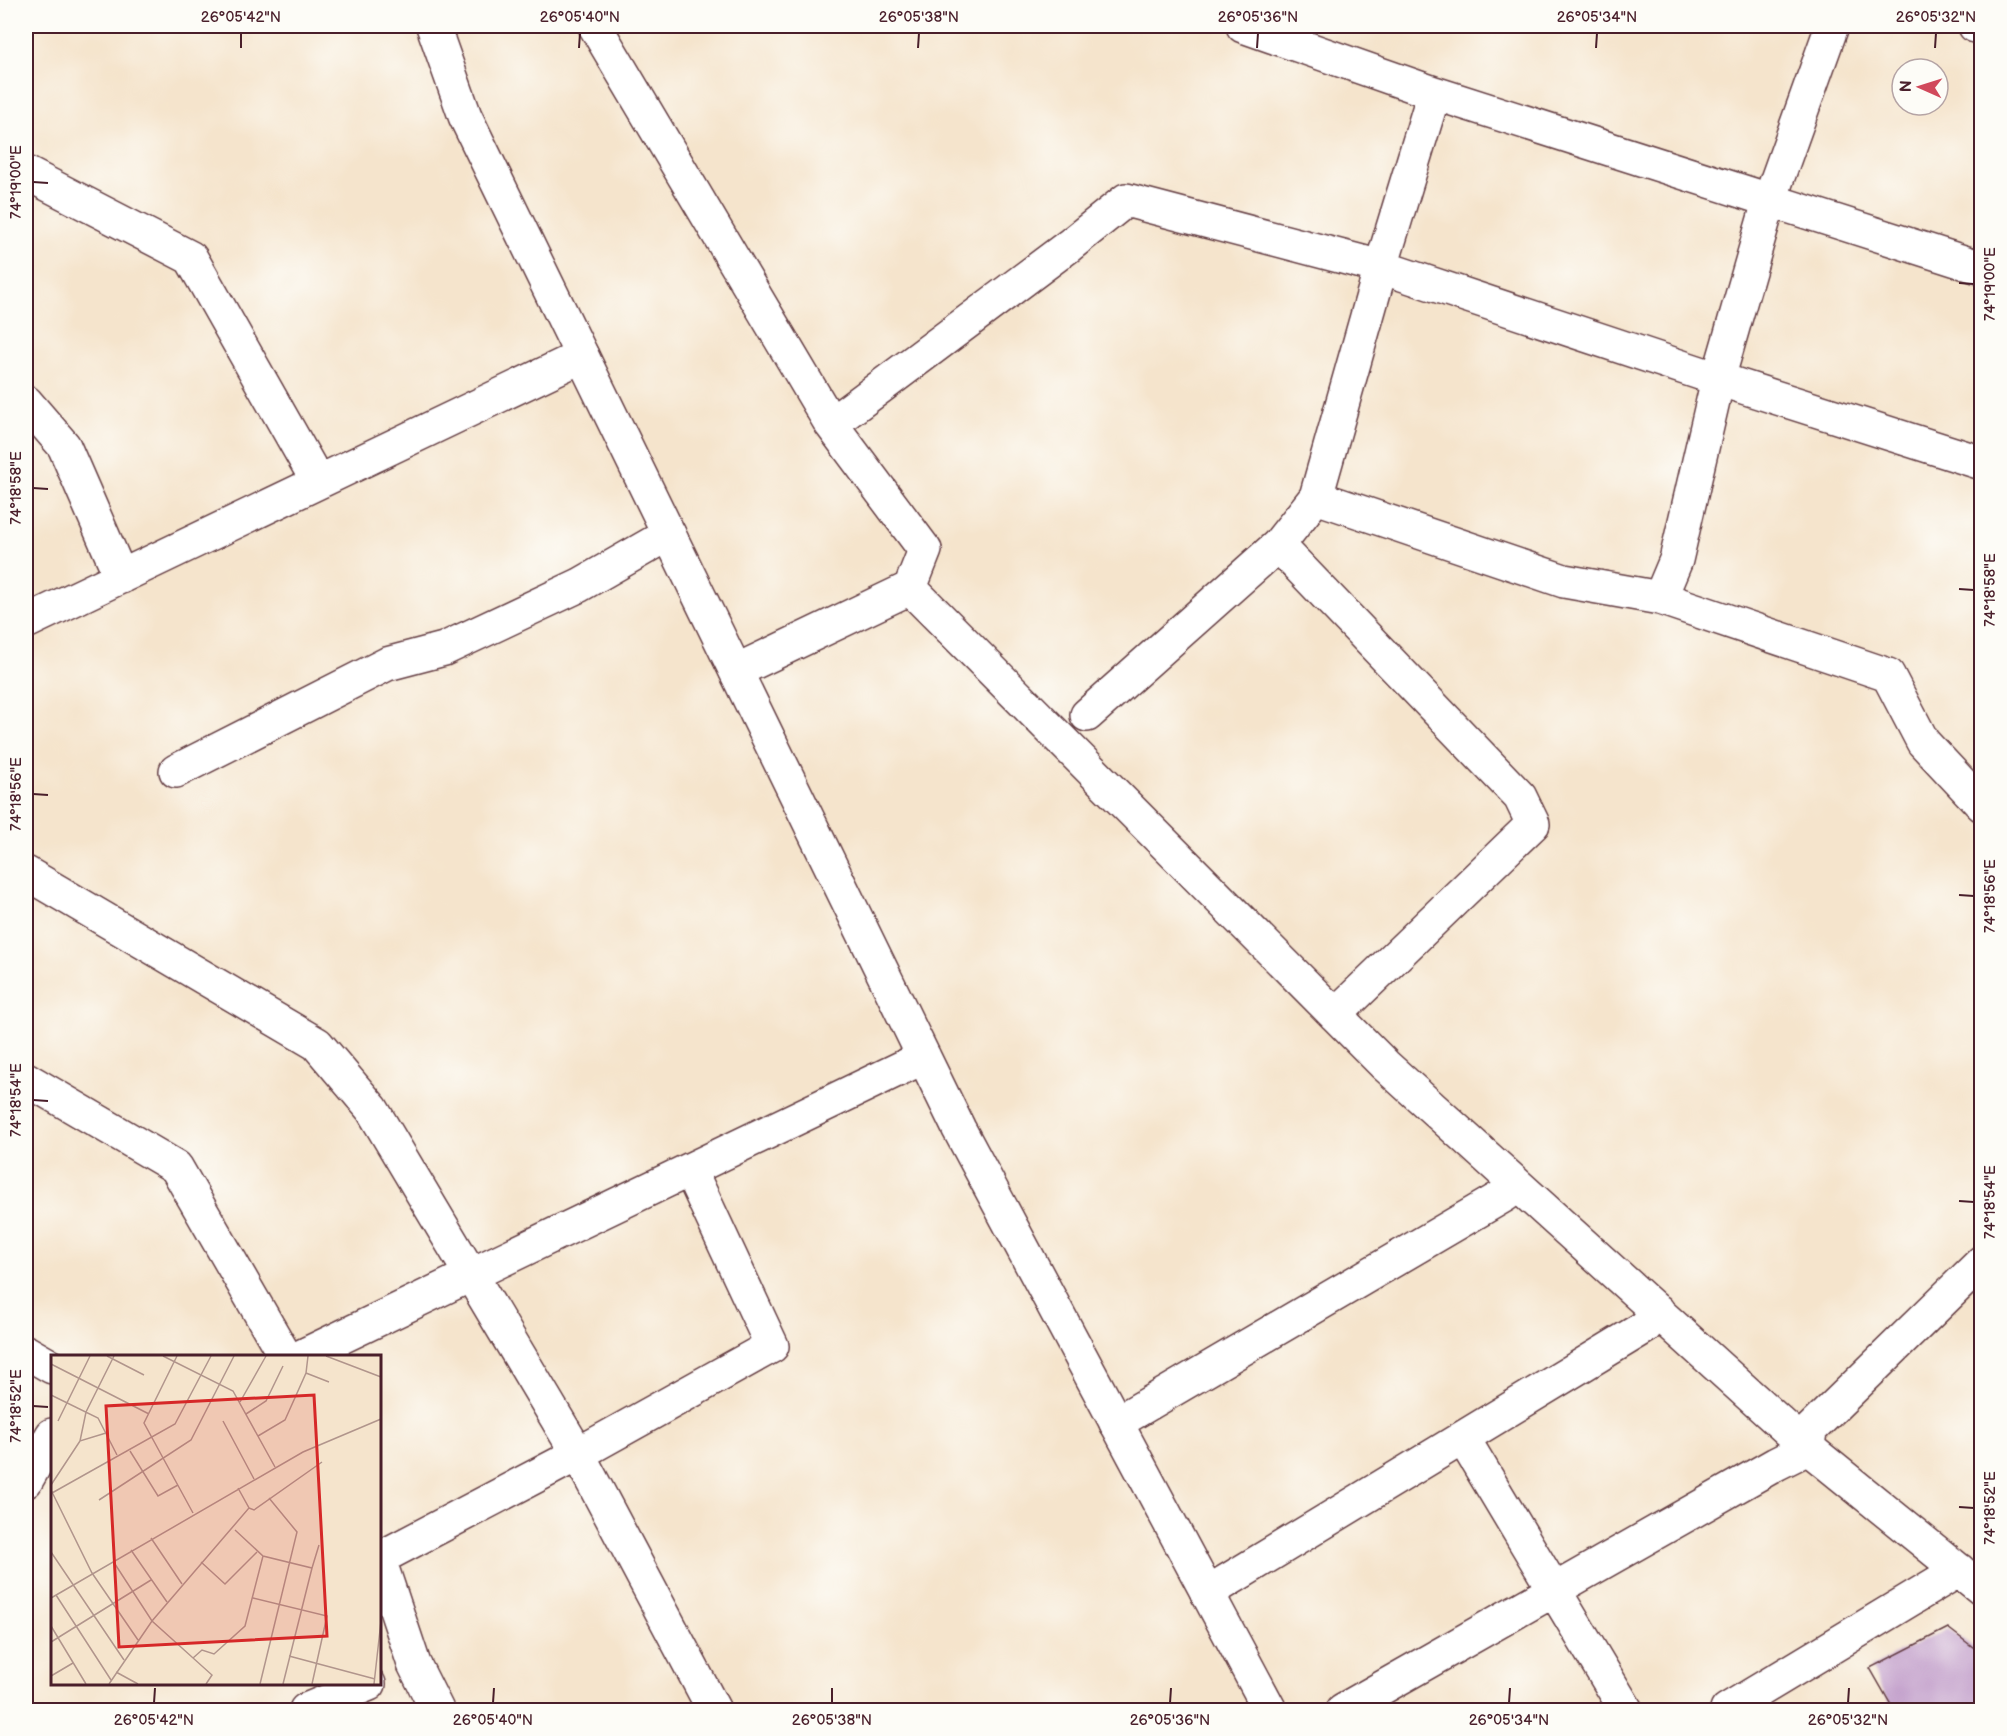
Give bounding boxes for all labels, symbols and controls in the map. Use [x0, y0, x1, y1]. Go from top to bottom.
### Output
text: 26°05'42"N [201, 8, 281, 27]
text: 26°05'40"N [540, 8, 620, 27]
text: 26°05'38"N [879, 8, 959, 27]
text: 26°05'36"N [1218, 8, 1298, 27]
text: 26°05'34"N [1557, 8, 1637, 27]
text: 26°05'32"N [1896, 8, 1976, 27]
north arrow [1890, 57, 1950, 117]
text: N [1897, 80, 1916, 93]
text: 74°19'00"E [7, 145, 26, 219]
text: 74°19'00"E [1981, 247, 2000, 321]
text: 74°18'58"E [7, 451, 26, 525]
text: 74°18'58"E [1981, 553, 2000, 627]
text: 74°18'56"E [7, 757, 26, 831]
text: 74°18'56"E [1981, 859, 2000, 933]
text: 74°18'54"E [7, 1063, 26, 1137]
text: 74°18'54"E [1981, 1165, 2000, 1239]
inset map [51, 1355, 381, 1685]
text: 74°18'52"E [7, 1369, 26, 1443]
text: 74°18'52"E [1981, 1471, 2000, 1545]
text: 26°05'42"N [114, 1711, 194, 1730]
text: 26°05'40"N [453, 1711, 533, 1730]
text: 26°05'38"N [792, 1711, 872, 1730]
text: 26°05'36"N [1130, 1711, 1210, 1730]
text: 26°05'34"N [1469, 1711, 1549, 1730]
text: 26°05'32"N [1808, 1711, 1888, 1730]

